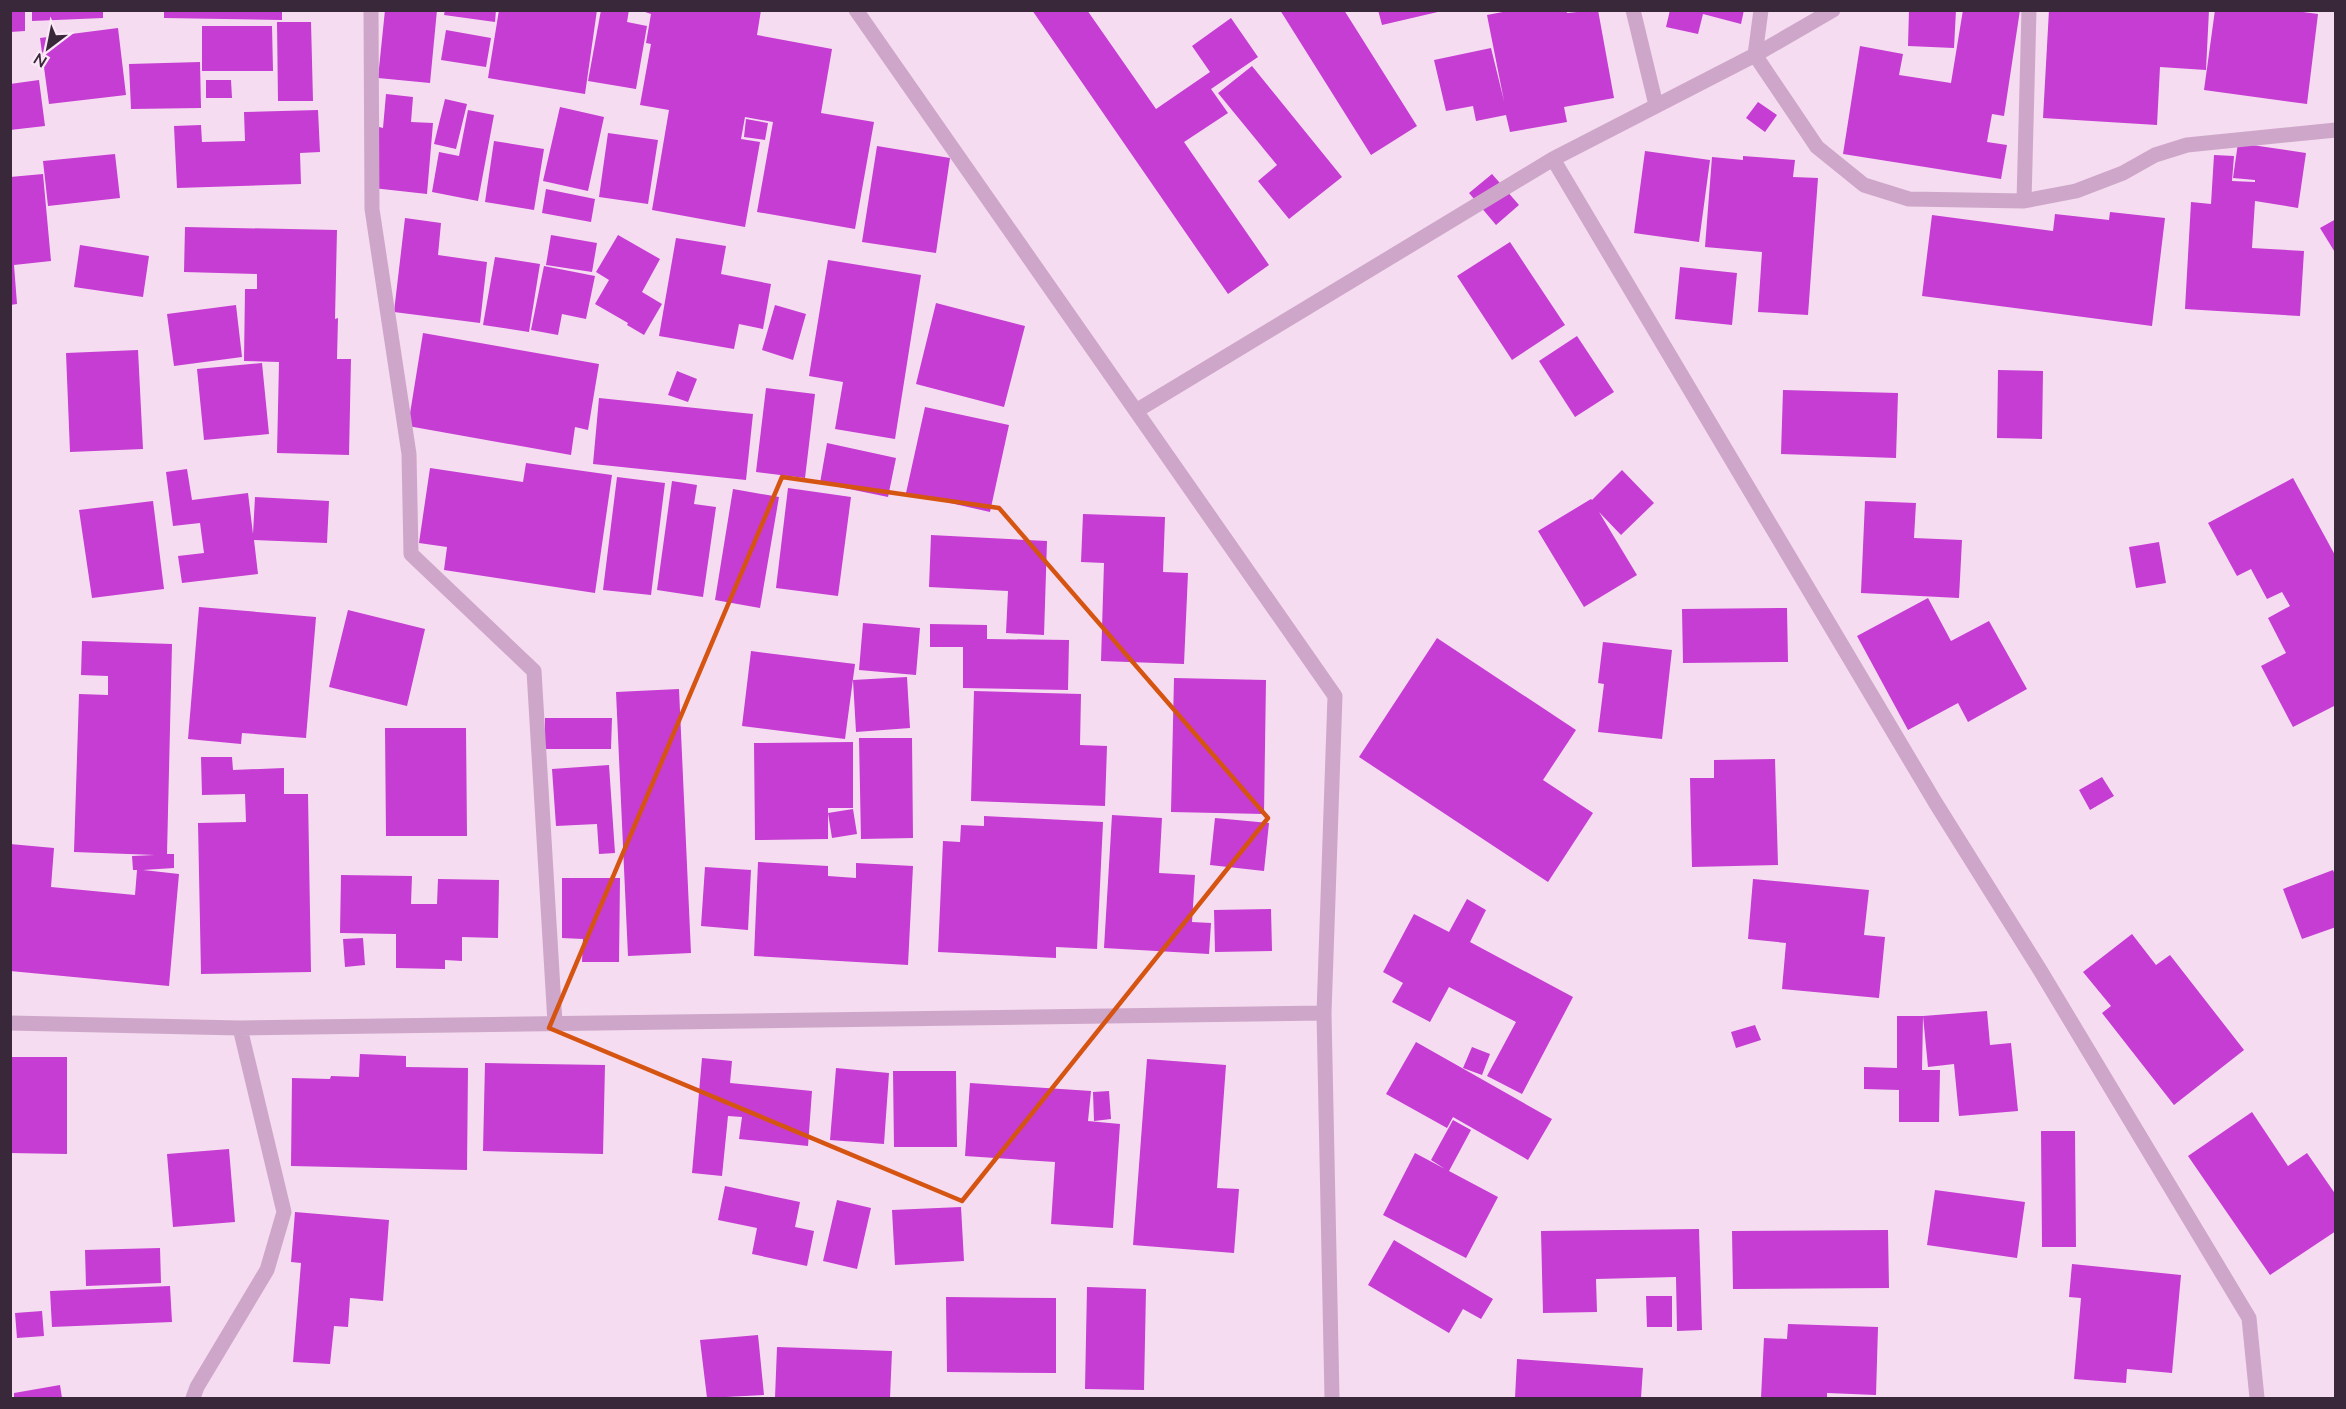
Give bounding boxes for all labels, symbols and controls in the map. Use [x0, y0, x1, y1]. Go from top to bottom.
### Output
north arrow [18, 18, 78, 78]
text: N [30, 47, 51, 72]

